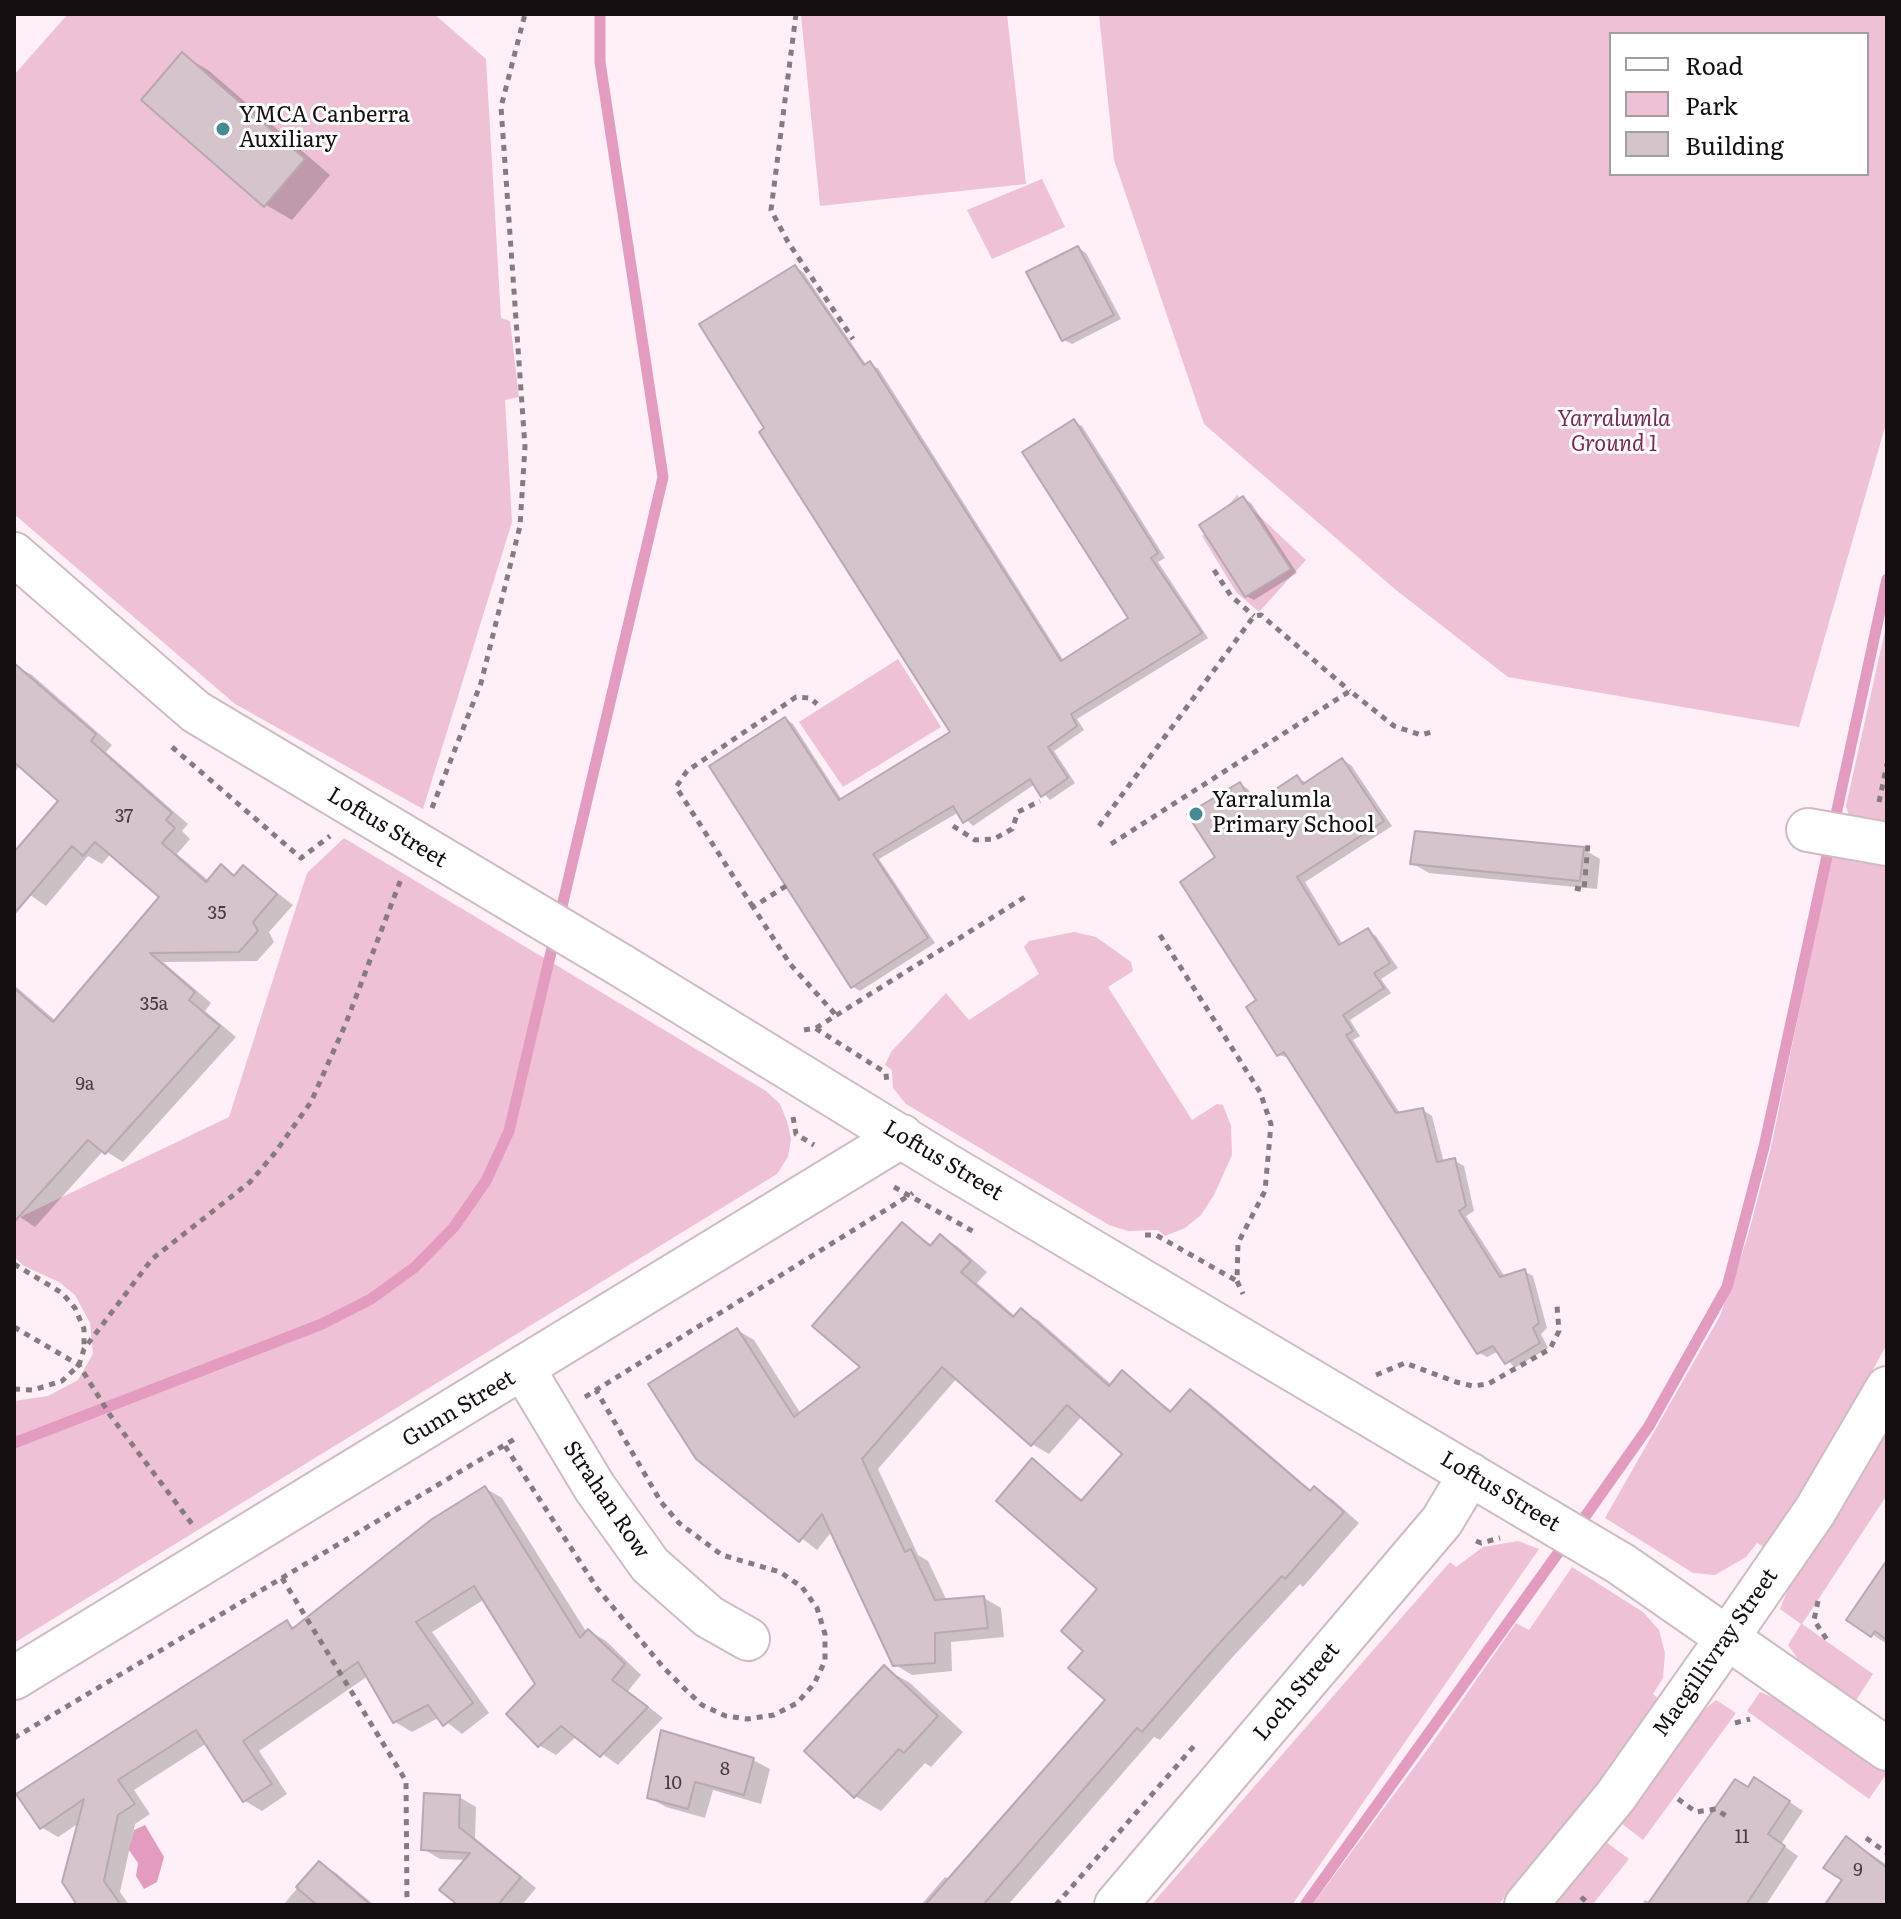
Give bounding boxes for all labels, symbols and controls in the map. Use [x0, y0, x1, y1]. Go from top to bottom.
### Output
legend [1609, 32, 1869, 176]
text: Road [1685, 47, 1743, 82]
text: Park [1685, 87, 1738, 122]
place label: YMCA Canberra Auxiliary [239, 103, 410, 154]
marker: YMCA Canberra Auxiliary [214, 120, 232, 138]
text: Building [1685, 127, 1784, 162]
park label: Yarralumla Ground 1 [1557, 407, 1671, 458]
street label: Loftus Street [323, 782, 451, 874]
place label: Yarralumla Primary School [1212, 788, 1375, 840]
marker: Yarralumla Primary School [1187, 805, 1205, 823]
house number: 37 [115, 806, 133, 828]
house number: 35 [208, 903, 226, 925]
house number: 35a [140, 994, 168, 1016]
house number: 9a [75, 1074, 95, 1096]
street label: Loftus Street [879, 1115, 1007, 1207]
street label: Gunn Street [398, 1365, 520, 1453]
street label: Strahan Row [557, 1436, 655, 1564]
street label: Loftus Street [1436, 1446, 1564, 1538]
street label: Macgillivray Street [1648, 1564, 1784, 1742]
street label: Loch Street [1248, 1638, 1346, 1746]
house number: 8 [720, 1759, 730, 1781]
house number: 10 [664, 1773, 682, 1795]
house number: 11 [1735, 1827, 1749, 1849]
house number: 9 [1853, 1860, 1863, 1882]

